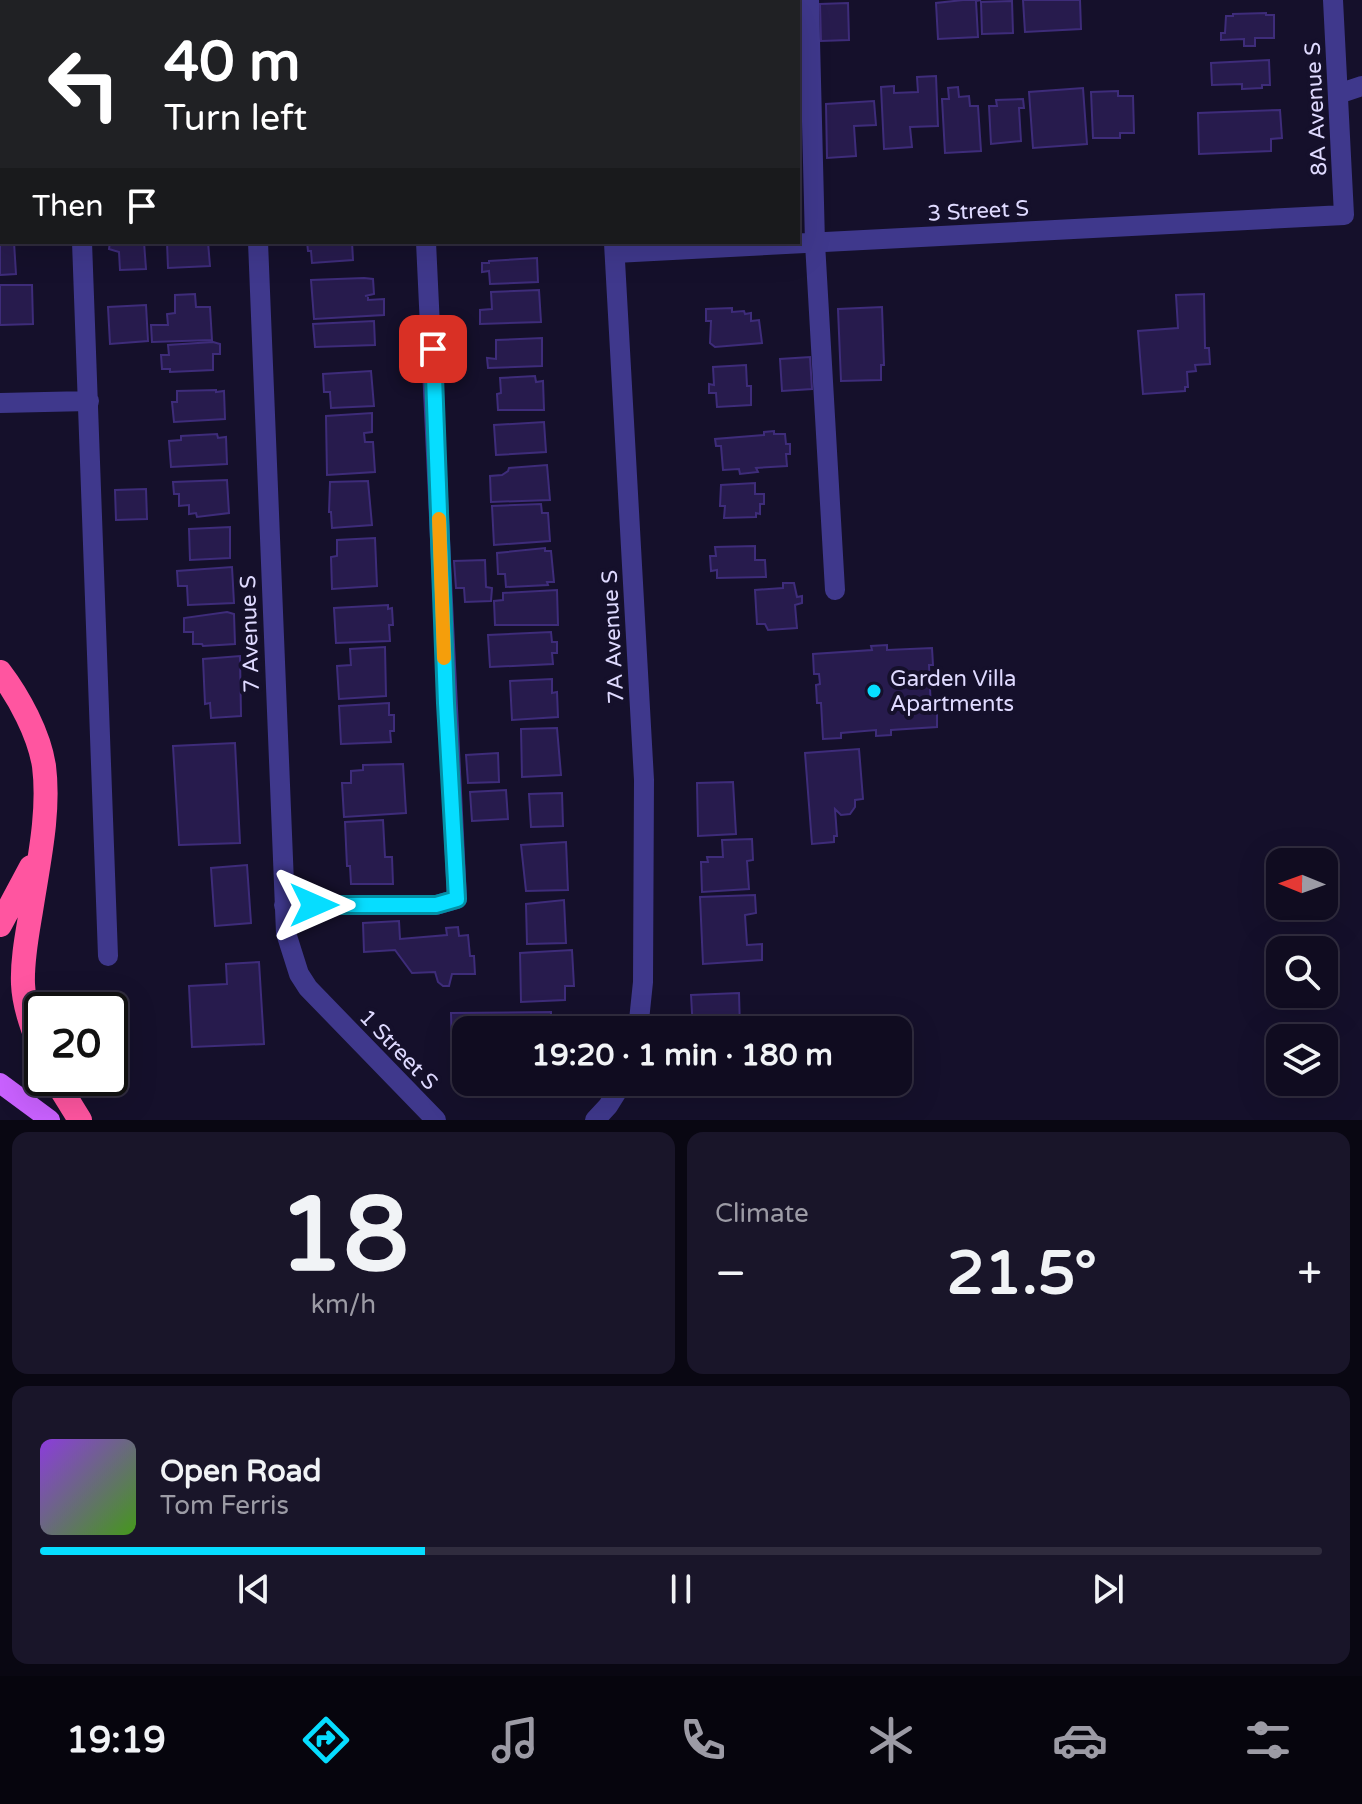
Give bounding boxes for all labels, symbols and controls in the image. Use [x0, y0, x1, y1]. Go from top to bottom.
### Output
text: 40 m [164, 29, 300, 96]
icon: left [32, 32, 136, 136]
street label: 8A Avenue S [1300, 41, 1332, 177]
text: Turn left [164, 97, 307, 140]
icon: arrive [120, 184, 164, 228]
text: Then [32, 188, 104, 225]
street label: 3 Street S [927, 195, 1030, 227]
pin [399, 315, 467, 383]
icon: arrive [411, 327, 455, 371]
street label: 7A Avenue S [597, 569, 629, 705]
street label: 7 Avenue S [235, 575, 265, 693]
place label: Garden Villa Apartments [890, 666, 1016, 717]
marker: Garden Villa Apartments [865, 682, 883, 700]
north arrow [1266, 848, 1338, 920]
map controls [1266, 848, 1338, 1096]
position arrow [272, 863, 356, 947]
button: search [1266, 936, 1338, 1008]
speed limit sign: 20 [24, 992, 128, 1096]
street label: 1 Street S [354, 1004, 443, 1095]
button: layers [1266, 1024, 1338, 1096]
text: 19:20 · 1 min · 180 m [531, 1037, 833, 1074]
text: 18 [278, 1174, 409, 1299]
text: Climate [715, 1198, 809, 1229]
text: 21.5° [947, 1238, 1097, 1310]
text: − [715, 1248, 746, 1301]
text: + [1297, 1248, 1322, 1301]
text: km/h [311, 1289, 376, 1320]
text: Open Road [160, 1453, 321, 1490]
text: Tom Ferris [160, 1490, 289, 1521]
icon: previous [232, 1567, 276, 1611]
icon: pause [659, 1567, 703, 1611]
icon: next [1086, 1567, 1130, 1611]
icon: directions [298, 1712, 354, 1768]
icon: music [487, 1712, 543, 1768]
icon: phone [675, 1712, 731, 1768]
icon: climate [863, 1712, 919, 1768]
icon: car [1052, 1712, 1108, 1768]
icon: filters [1240, 1712, 1296, 1768]
text: 19:19 [66, 1719, 166, 1762]

